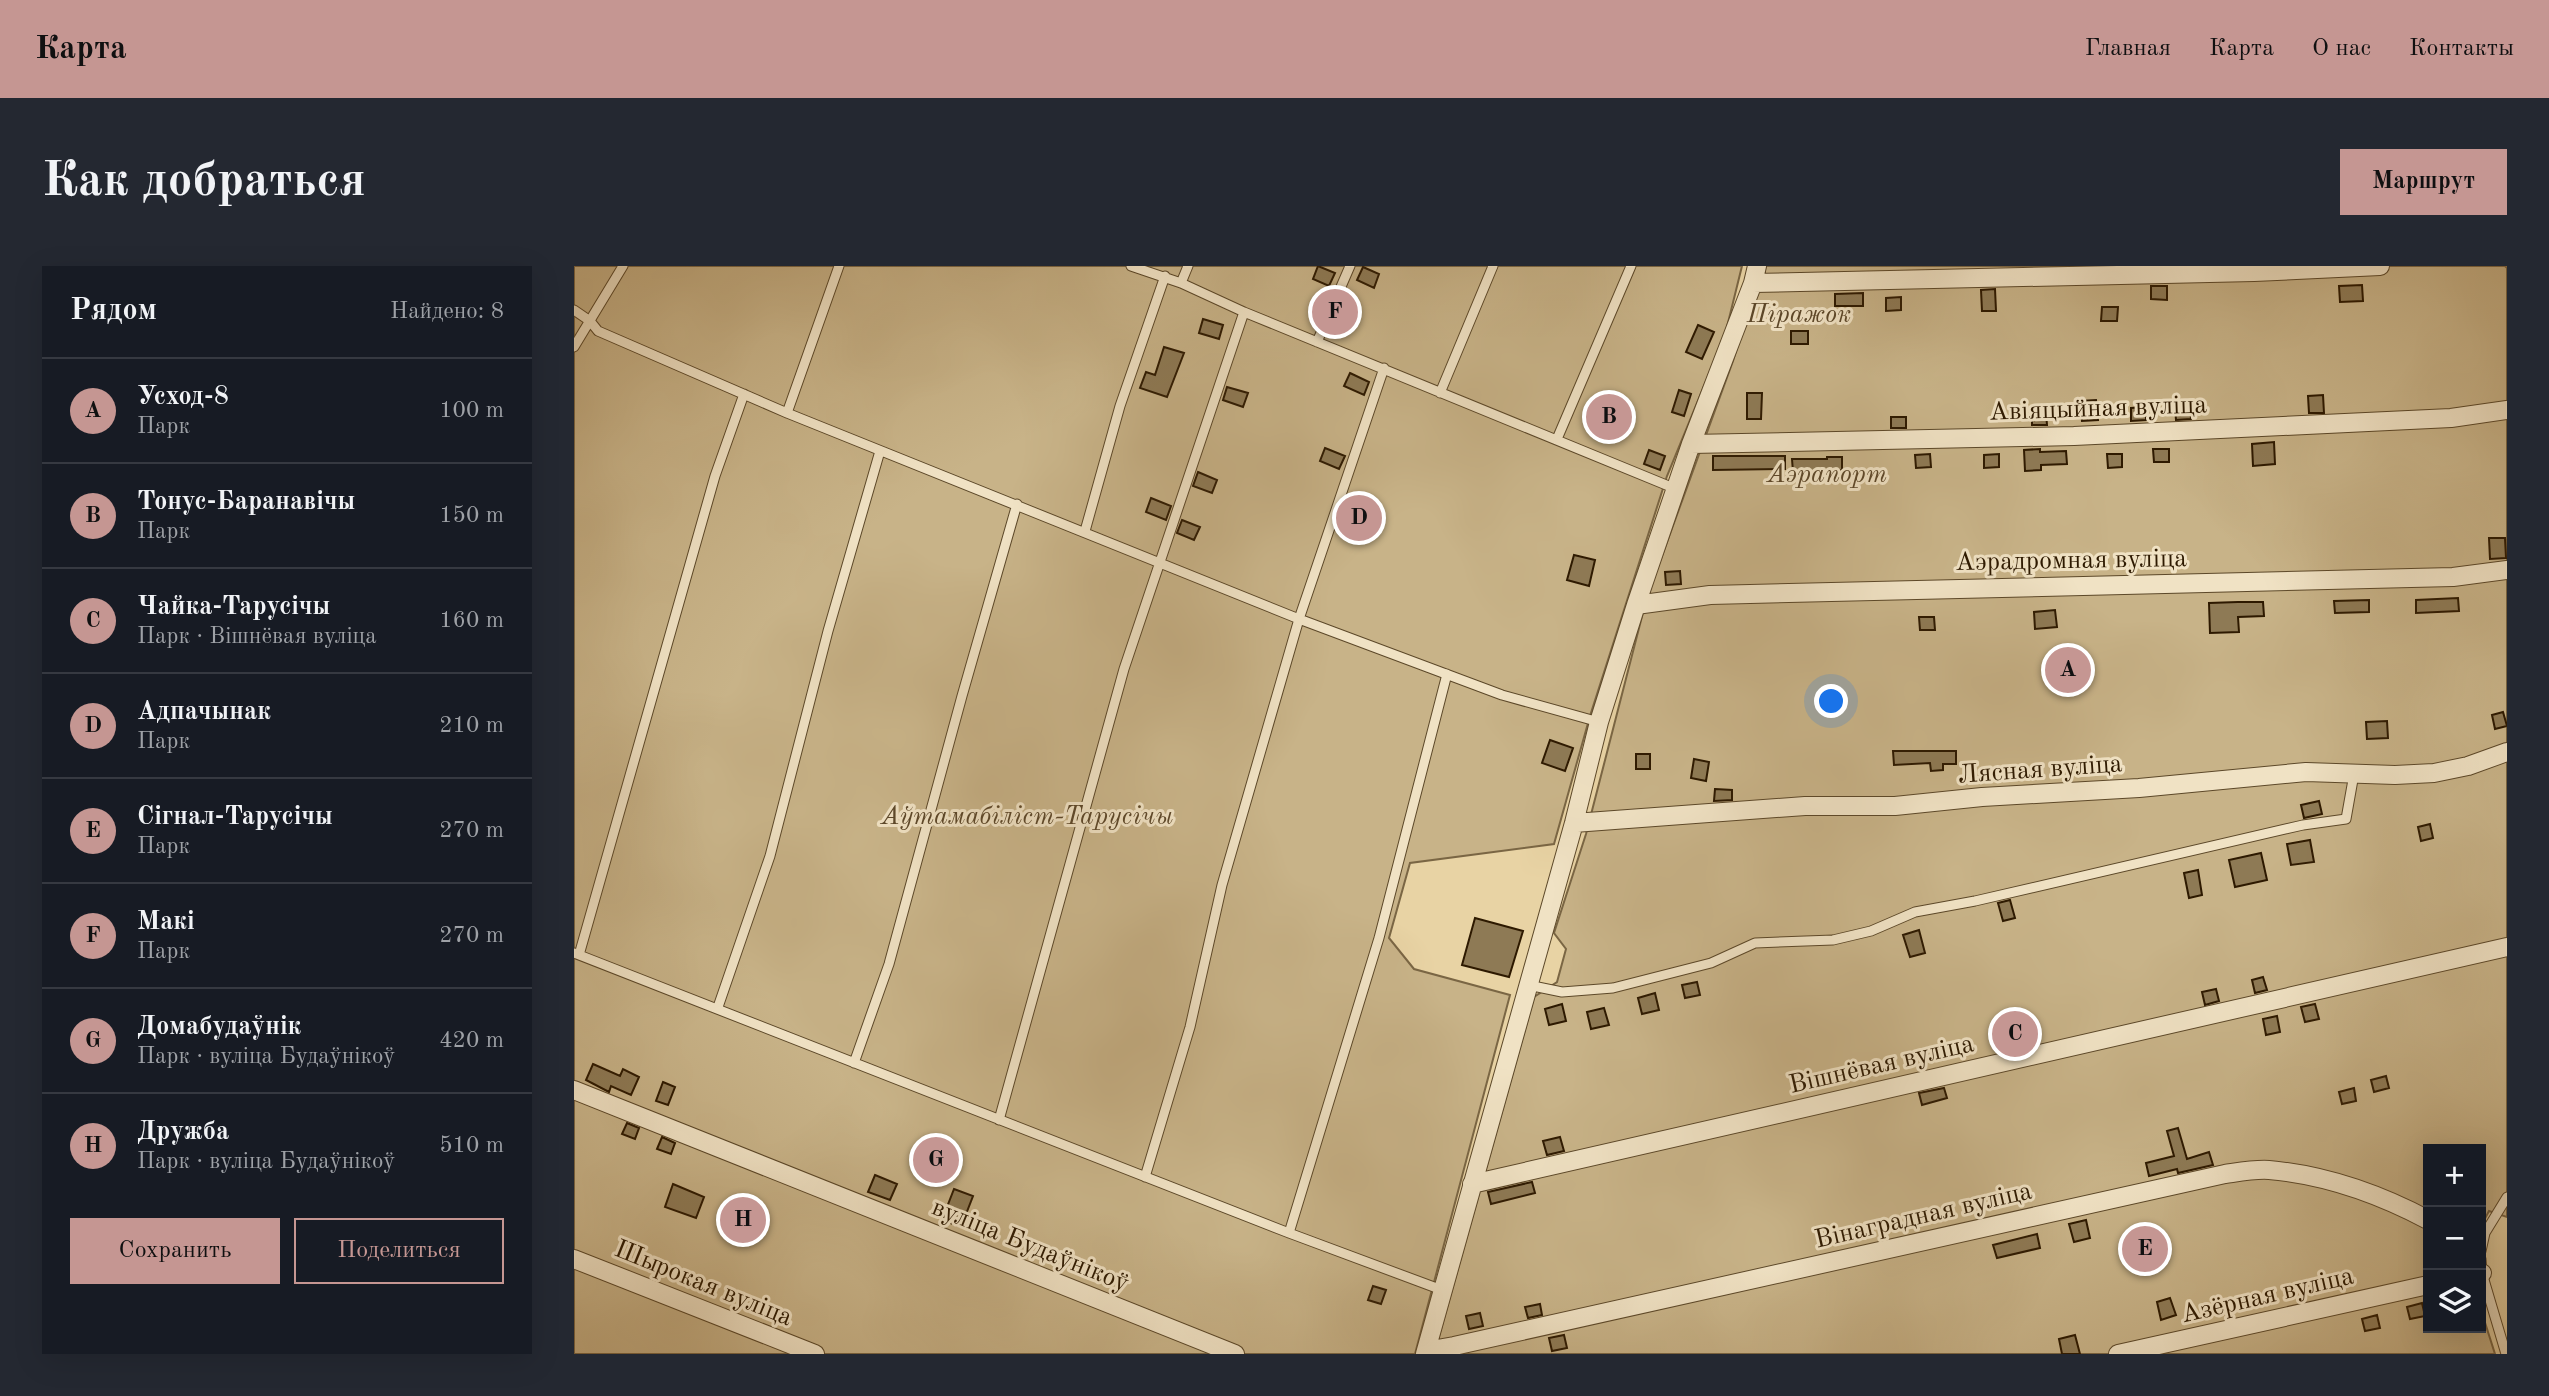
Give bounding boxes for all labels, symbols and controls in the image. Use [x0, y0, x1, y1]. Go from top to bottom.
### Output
text: Карта [35, 33, 127, 66]
text: Главная [2085, 37, 2171, 61]
text: Карта [2209, 37, 2274, 61]
text: О нас [2312, 37, 2371, 61]
text: Контакты [2409, 37, 2514, 61]
button: Маршрут [2340, 149, 2507, 215]
text: Как добраться [42, 158, 366, 207]
pin: F [1312, 286, 1358, 338]
text: Рядом [70, 296, 157, 326]
text: Найдено: 8 [390, 300, 504, 323]
park label: Піражок [1746, 302, 1851, 328]
text: Усход-8 [137, 384, 229, 410]
pin: B [1586, 391, 1632, 443]
street label: Авіяцыйная вуліца [1989, 392, 2208, 426]
text: A [84, 399, 102, 422]
text: 100 m [439, 399, 504, 422]
text: Парк [137, 415, 190, 438]
park label: Аэрапорт [1765, 462, 1887, 488]
text: Тонус-Баранавічы [137, 489, 355, 515]
pin: D [1336, 492, 1382, 544]
text: B [85, 504, 101, 527]
text: 150 m [439, 504, 504, 527]
text: Парк [137, 520, 190, 543]
street label: Аэрадромная вуліца [1955, 546, 2187, 576]
text: Чайка-Тарусічы [137, 594, 330, 620]
text: C [85, 609, 101, 632]
text: 160 m [439, 609, 504, 632]
text: Парк · Вішнёвая вуліца [137, 625, 377, 648]
pin: A [2045, 644, 2091, 696]
your location [1814, 684, 1848, 718]
text: Адпачынак [137, 699, 271, 725]
text: D [84, 714, 102, 737]
text: 210 m [439, 714, 504, 737]
text: Парк [137, 730, 190, 753]
street label: Лясная вуліца [1957, 751, 2123, 789]
text: Сігнал-Тарусічы [137, 804, 333, 830]
park label: Аўтамабіліст-Тарусічы [879, 804, 1173, 830]
text: E [85, 819, 101, 842]
text: 270 m [439, 819, 504, 842]
text: Парк [137, 835, 190, 858]
text: Макі [137, 909, 195, 935]
text: F [85, 924, 101, 947]
text: 270 m [439, 924, 504, 947]
text: Парк [137, 940, 190, 963]
pin: C [1992, 1008, 2038, 1060]
text: Домабудаўнік [137, 1014, 301, 1040]
text: G [85, 1029, 101, 1052]
text: 420 m [439, 1029, 504, 1052]
street label: Вішнёвая вуліца [1786, 1031, 1977, 1099]
text: Парк · вуліца Будаўнікоў [137, 1045, 395, 1068]
text: Дружба [137, 1119, 229, 1145]
text: H [84, 1134, 102, 1157]
text: 510 m [439, 1134, 504, 1157]
pin: G [913, 1134, 959, 1186]
map controls [2423, 1144, 2486, 1333]
button: + [2423, 1144, 2486, 1207]
text: Парк · вуліца Будаўнікоў [137, 1150, 395, 1173]
street label: Вінаградная вуліца [1812, 1178, 2035, 1254]
pin: H [720, 1194, 766, 1246]
street label: вуліца Будаўнікоў [928, 1194, 1133, 1297]
button: − [2423, 1207, 2486, 1270]
button: Сохранить [70, 1218, 280, 1284]
button: Поделиться [294, 1218, 504, 1284]
pin: E [2122, 1223, 2168, 1275]
street label: Шырокая вуліца [611, 1236, 796, 1331]
street label: Азёрная вуліца [2179, 1263, 2357, 1328]
button: layers [2423, 1270, 2486, 1333]

